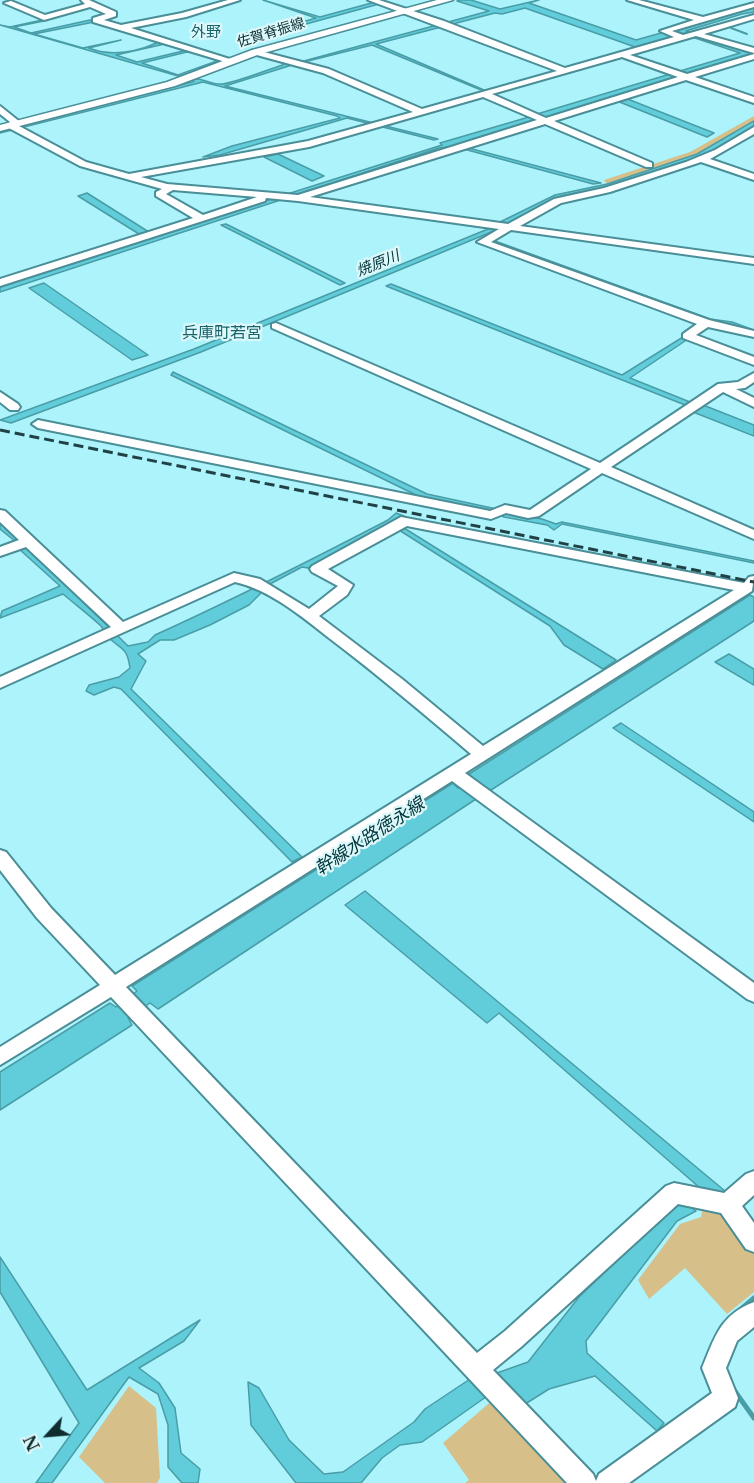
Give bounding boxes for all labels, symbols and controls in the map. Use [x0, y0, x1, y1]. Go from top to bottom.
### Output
street label: 佐賀脊振線 [235, 15, 307, 51]
district label: 外野 [191, 24, 221, 42]
water label: 焼原川 [354, 247, 402, 281]
district label: 兵庫町若宮 [182, 323, 262, 343]
water label: 幹線水路徳永線 [311, 794, 429, 880]
north arrow [18, 1405, 78, 1465]
text: N [20, 1432, 44, 1454]

